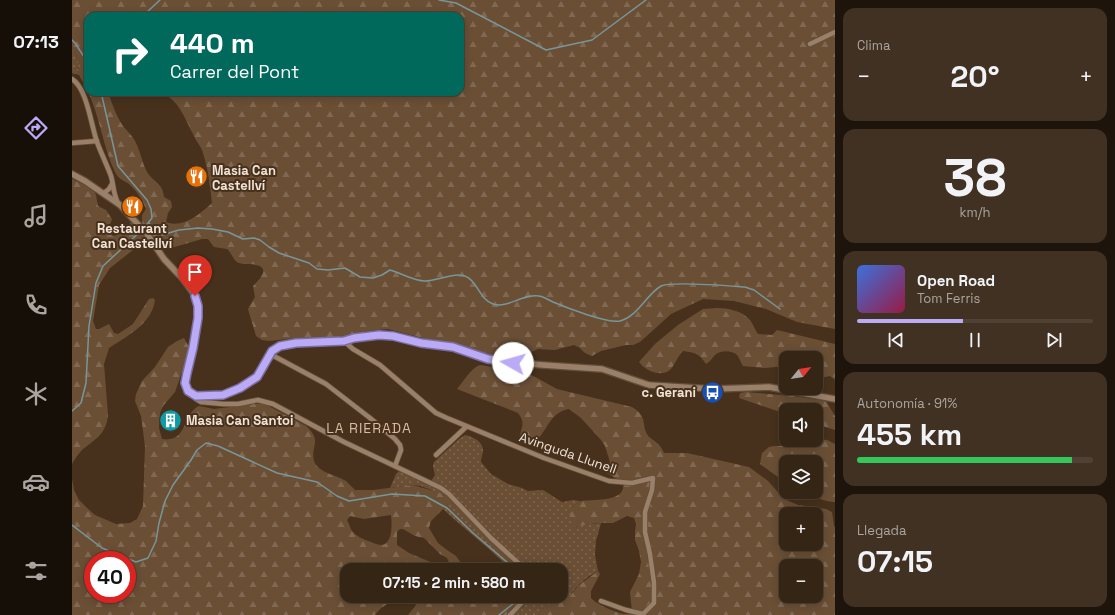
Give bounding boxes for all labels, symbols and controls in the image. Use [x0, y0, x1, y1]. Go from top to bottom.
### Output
text: 440 m [170, 25, 255, 61]
icon: right [104, 28, 156, 80]
text: 07:13 [13, 30, 59, 53]
text: Clima [857, 37, 890, 54]
text: 20° [950, 57, 1000, 96]
text: Carrer del Pont [170, 60, 299, 83]
text: − [857, 62, 871, 90]
text: + [1079, 62, 1093, 90]
icon: directions [22, 114, 50, 142]
text: 38 [944, 145, 1006, 211]
place label: Masia Can Castellví [212, 162, 276, 194]
restaurant icon: Masia Can Castellví [183, 164, 209, 190]
restaurant icon: Restaurant Can Castellví [119, 193, 145, 219]
icon: music [22, 202, 50, 230]
text: km/h [960, 204, 990, 221]
place label: Restaurant Can Castellví [92, 220, 173, 252]
pin [178, 255, 212, 296]
icon: arrive [184, 261, 206, 283]
text: Open Road [917, 271, 995, 290]
text: Tom Ferris [917, 290, 980, 307]
icon: phone [22, 291, 50, 319]
icon: previous [885, 329, 907, 351]
icon: pause [964, 329, 986, 351]
icon: next [1043, 329, 1065, 351]
position arrow [492, 342, 534, 384]
north arrow [779, 351, 823, 395]
map controls [779, 351, 823, 603]
bus stop icon: c. Gerani [699, 379, 725, 405]
icon: climate [22, 380, 50, 408]
place label: c. Gerani [642, 384, 696, 401]
text: Autonomía · 91% [857, 395, 957, 412]
button: sound [779, 403, 823, 447]
building icon: Masia Can Santoi [158, 407, 184, 433]
place label: Masia Can Santoi [186, 412, 294, 429]
text: 455 km [857, 415, 962, 454]
district label: LA RIERADA [326, 419, 412, 437]
street label: Avinguda Llunell [517, 428, 619, 478]
button: layers [779, 455, 823, 499]
icon: car [22, 468, 50, 496]
button: + [779, 507, 823, 551]
text: Llegada [857, 522, 906, 539]
text: 07:15 [857, 542, 933, 581]
speed limit sign: 40 [84, 551, 136, 603]
icon: filters [22, 557, 50, 585]
button: − [779, 559, 823, 603]
text: 07:15 · 2 min · 580 m [383, 573, 525, 592]

